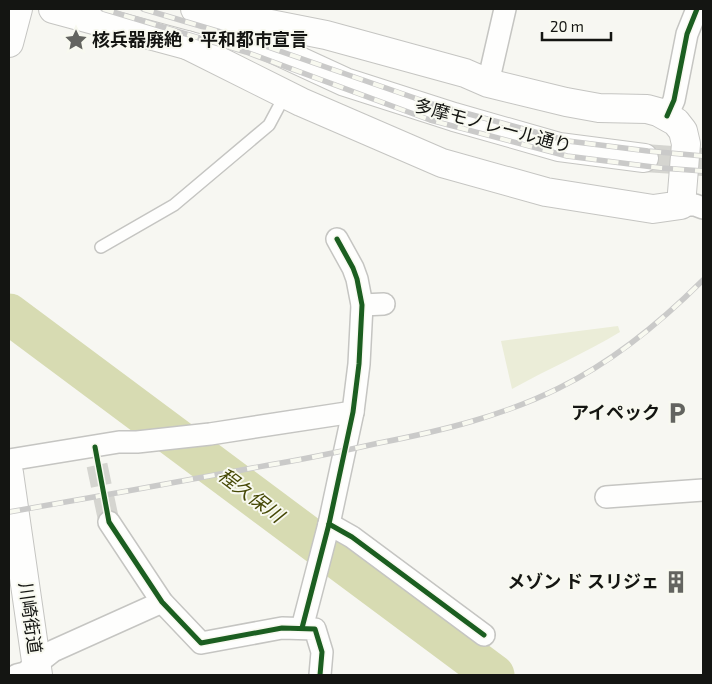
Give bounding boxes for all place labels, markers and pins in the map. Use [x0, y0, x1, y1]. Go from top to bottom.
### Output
place icon: 核兵器廃絶・平和都市宣言 [63, 27, 89, 53]
place label: 核兵器廃絶・平和都市宣言 [92, 28, 308, 50]
parking icon: アイペック [664, 400, 690, 426]
place label: アイペック [571, 401, 660, 423]
building icon: メゾン ド スリジェ [663, 569, 689, 595]
place label: メゾン ド スリジェ [507, 570, 659, 592]

